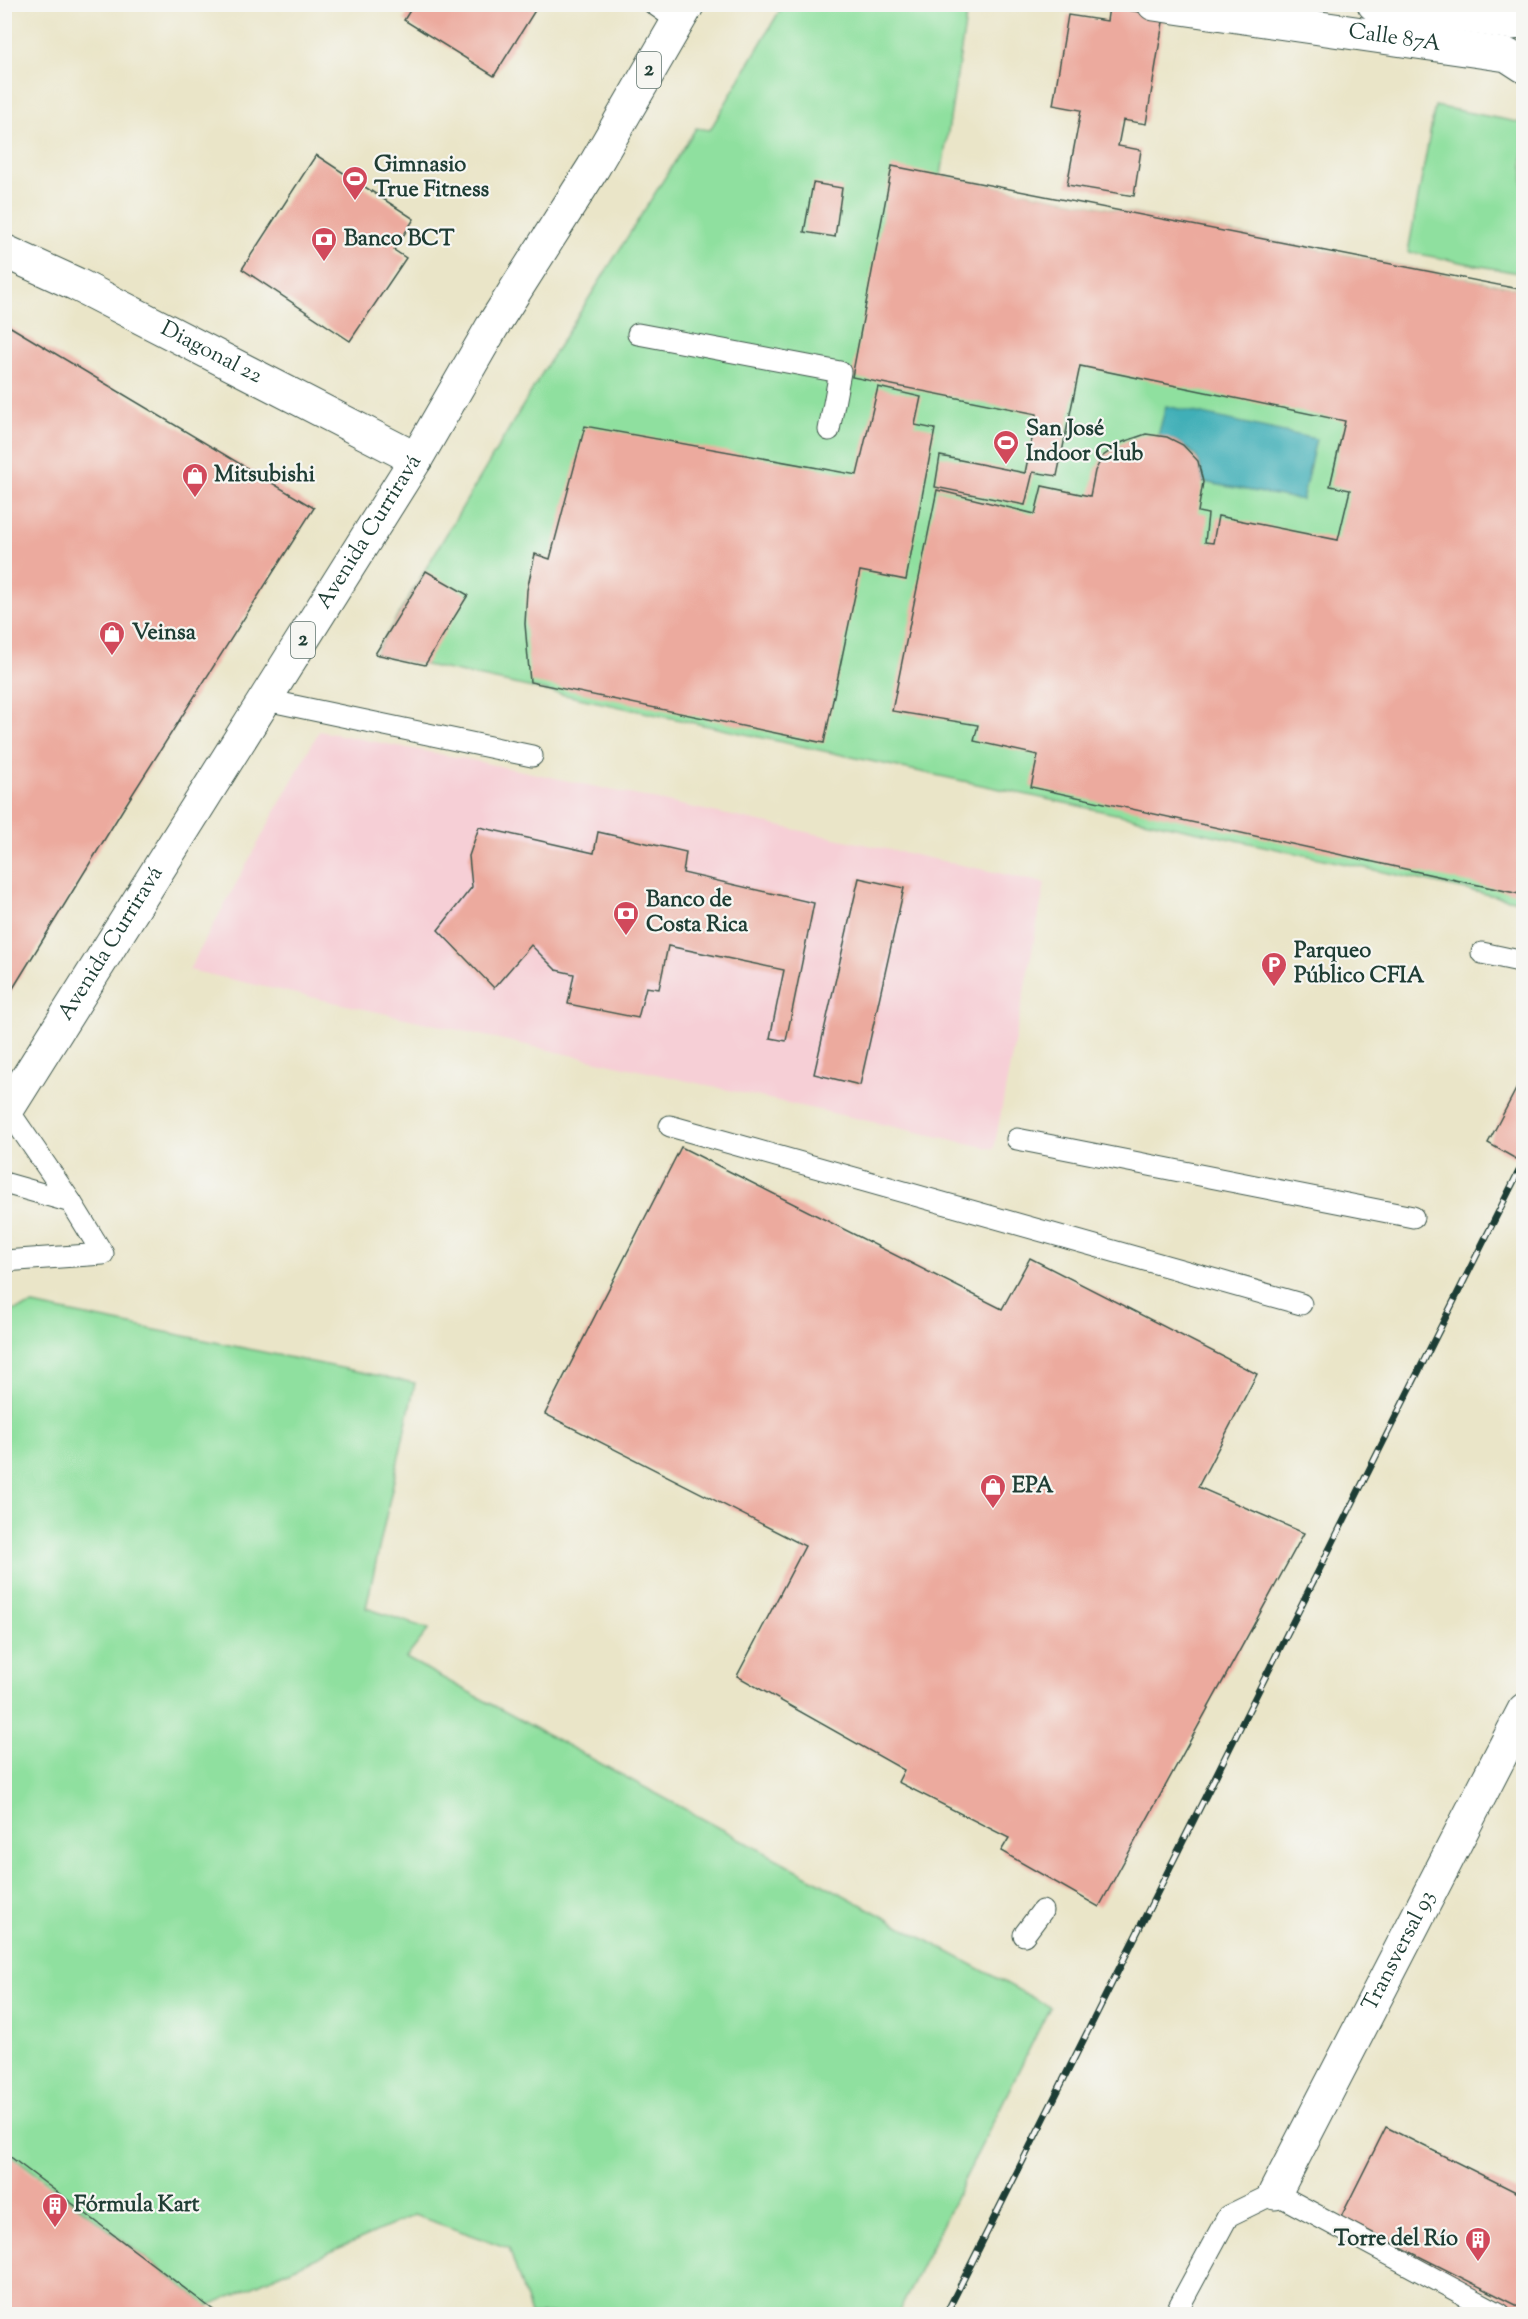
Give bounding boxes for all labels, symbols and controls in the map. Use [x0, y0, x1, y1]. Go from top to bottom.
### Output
street label: Calle 87A [1346, 16, 1443, 61]
road number: 2 [637, 52, 661, 88]
place label: Gimnasio True Fitness [374, 150, 490, 207]
sports icon: Gimnasio True Fitness [340, 164, 370, 202]
place label: Banco BCT [344, 224, 455, 256]
bank icon: Banco BCT [309, 225, 339, 263]
street label: Diagonal 22 [154, 314, 268, 393]
place label: San José Indoor Club [1026, 414, 1143, 471]
sports icon: San José Indoor Club [991, 428, 1021, 466]
street label: Avenida Curriravá [309, 449, 430, 616]
place label: Mitsubishi [214, 460, 316, 492]
shop icon: Mitsubishi [180, 461, 210, 499]
place label: Veinsa [132, 618, 197, 650]
shop icon: Veinsa [97, 619, 127, 657]
road number: 2 [291, 622, 315, 658]
street label: Avenida Curriravá [51, 861, 172, 1027]
place label: Banco de Costa Rica [646, 885, 749, 942]
bank icon: Banco de Costa Rica [611, 899, 641, 937]
place label: Parqueo Público CFIA [1294, 936, 1425, 993]
parking icon: Parqueo Público CFIA [1259, 950, 1289, 988]
place label: EPA [1012, 1471, 1054, 1503]
shop icon: EPA [978, 1472, 1008, 1510]
street label: Transversal 93 [1355, 1885, 1444, 2017]
place label: Fórmula Kart [74, 2190, 200, 2222]
building icon: Fórmula Kart [40, 2191, 70, 2229]
place label: Torre del Río [1334, 2224, 1458, 2256]
building icon: Torre del Río [1463, 2225, 1493, 2263]

